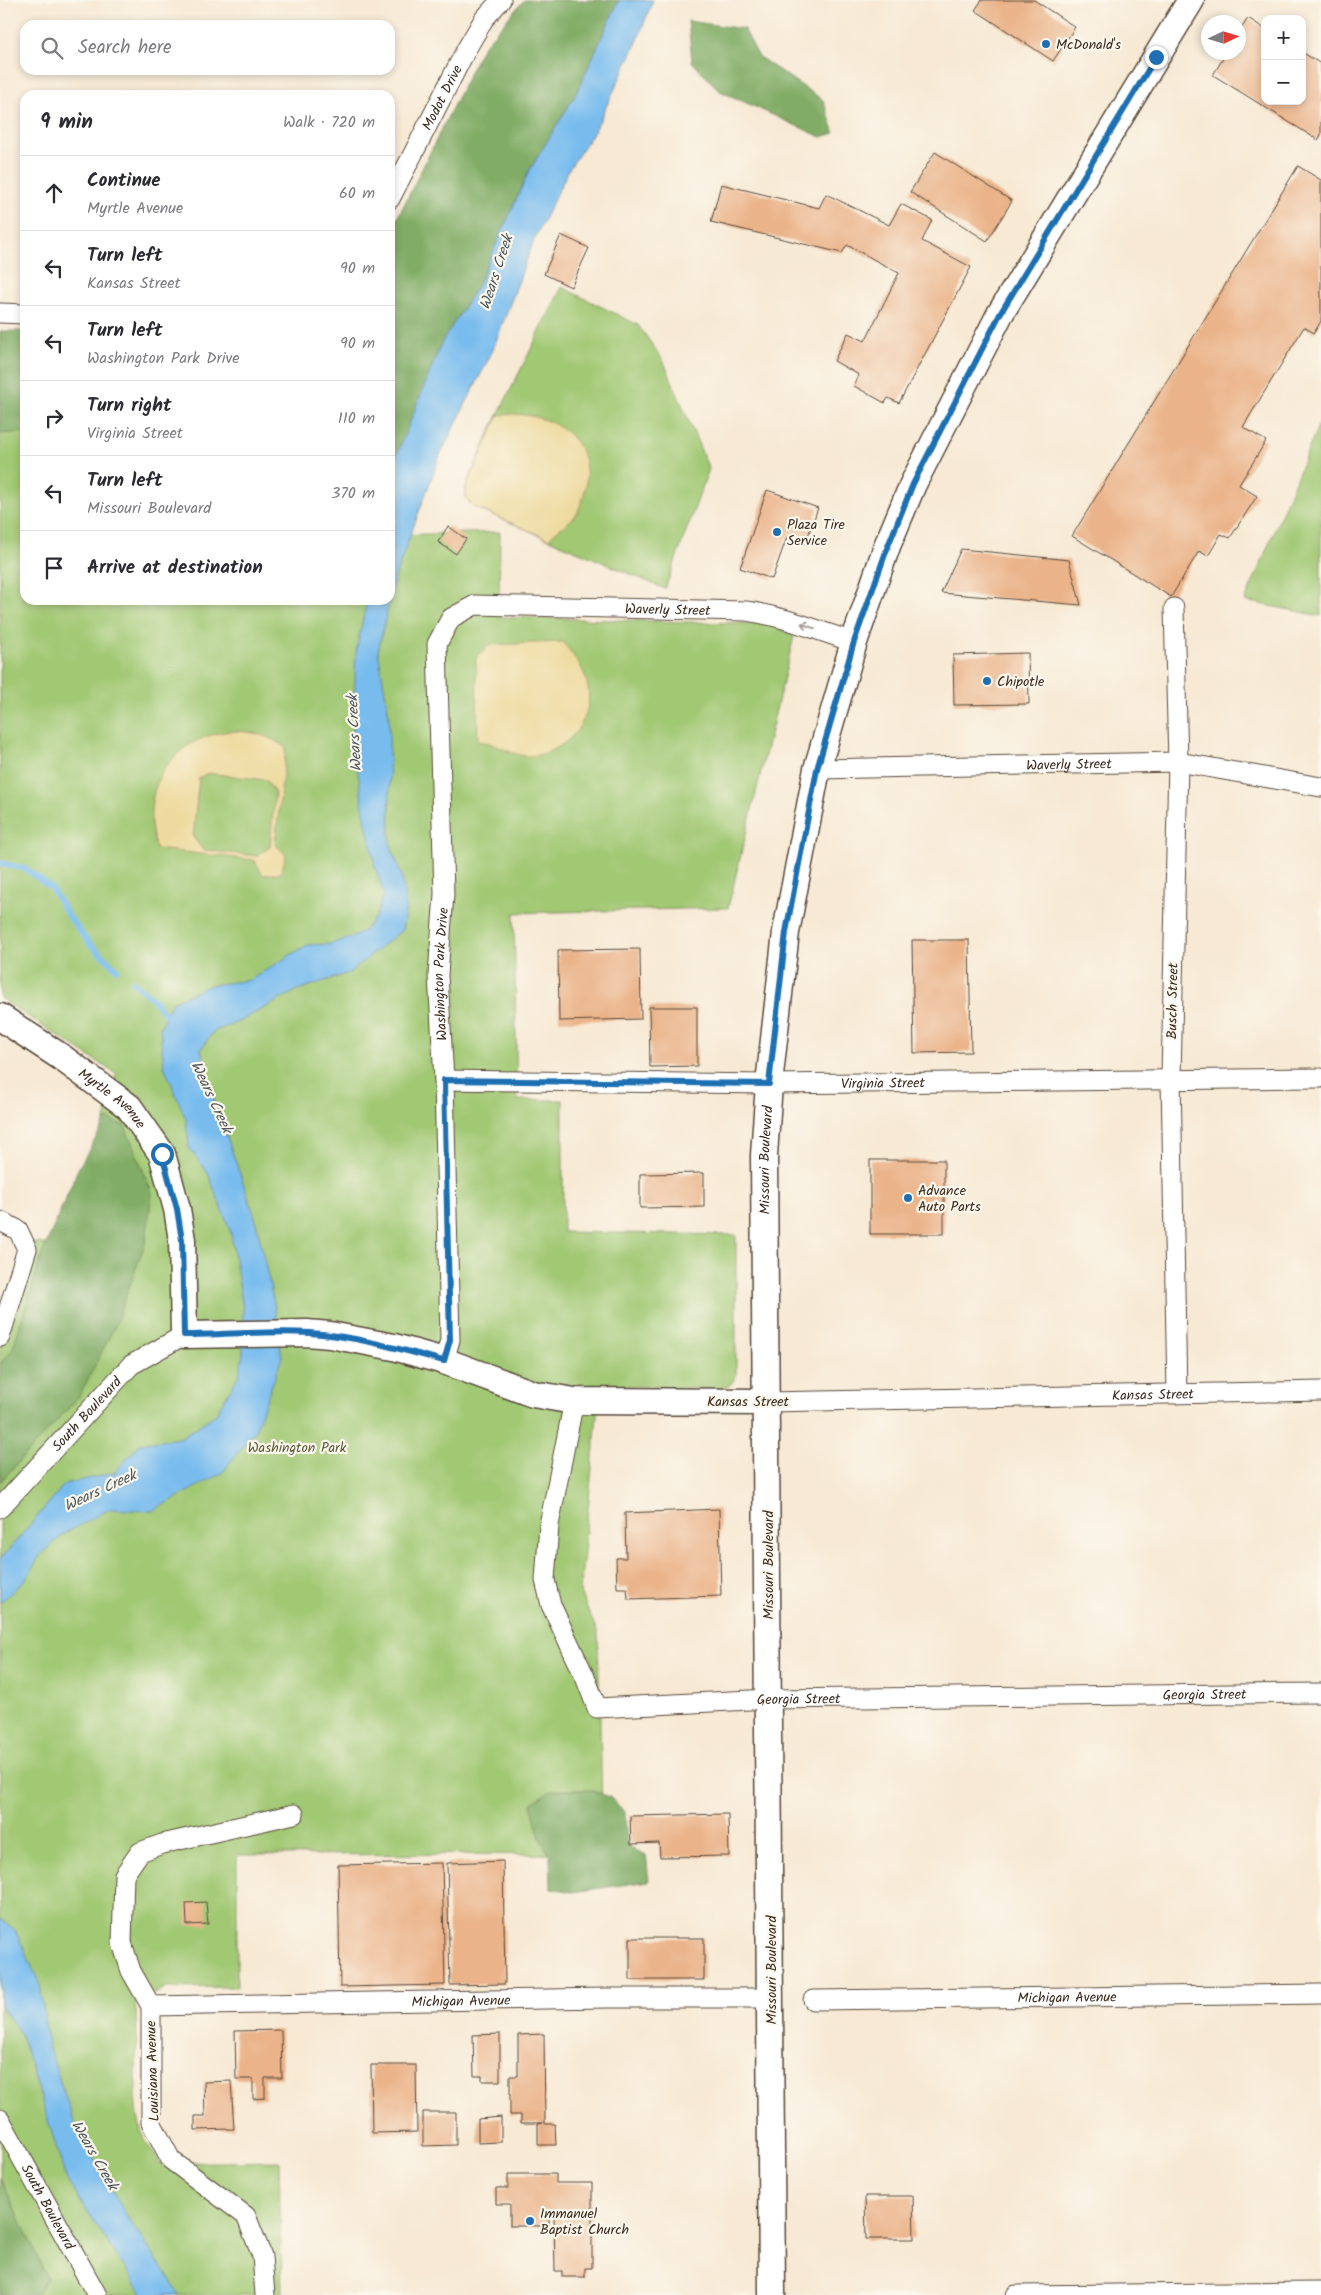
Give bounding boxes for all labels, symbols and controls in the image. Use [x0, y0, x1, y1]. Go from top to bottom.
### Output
north arrow [1201, 15, 1246, 60]
map controls [1261, 15, 1306, 105]
button: + [1261, 15, 1306, 60]
search box [20, 20, 395, 75]
text: Search here [78, 33, 172, 63]
icon: search [38, 34, 66, 62]
place label: McDonald's [1056, 34, 1121, 56]
marker: McDonald's [1040, 38, 1052, 50]
route end [1145, 46, 1168, 69]
button: − [1261, 60, 1306, 105]
street label: Modot Drive [417, 61, 469, 135]
text: 9 min [40, 106, 93, 139]
text: Walk · 720 m [283, 110, 375, 135]
text: Continue [87, 166, 160, 196]
icon: ahead [40, 179, 68, 207]
text: 60 m [339, 181, 375, 206]
text: Myrtle Avenue [87, 196, 183, 221]
water label: Wears Creek [474, 230, 521, 313]
text: Turn left [87, 241, 162, 271]
icon: left [40, 254, 68, 282]
text: 90 m [340, 256, 375, 281]
text: Kansas Street [87, 271, 181, 296]
text: Turn left [87, 316, 162, 346]
icon: left [40, 329, 68, 357]
text: 90 m [340, 331, 375, 356]
text: Washington Park Drive [87, 346, 240, 371]
text: Turn right [87, 391, 172, 421]
icon: right [40, 404, 68, 432]
text: 110 m [338, 406, 375, 431]
text: Virginia Street [87, 421, 183, 446]
text: Turn left [87, 466, 162, 496]
icon: left [40, 479, 68, 507]
text: 370 m [331, 481, 375, 506]
text: Missouri Boulevard [87, 496, 211, 521]
place label: Plaza Tire Service [787, 514, 845, 552]
marker: Plaza Tire Service [771, 526, 783, 538]
text: Arrive at destination [87, 553, 263, 583]
icon: arrive [40, 554, 68, 582]
street label: Waverly Street [625, 598, 711, 622]
one-way arrow [801, 621, 816, 631]
place label: Chipotle [997, 671, 1045, 693]
marker: Chipotle [981, 675, 993, 687]
water label: Wears Creek [341, 692, 369, 772]
street label: Waverly Street [1026, 753, 1113, 777]
street label: Washington Park Drive [428, 906, 455, 1041]
street label: Busch Street [1161, 962, 1185, 1039]
water label: Wears Creek [184, 1057, 239, 1139]
street label: Myrtle Avenue [73, 1063, 151, 1134]
street label: Virginia Street [841, 1072, 926, 1095]
street label: Missouri Boulevard [754, 1104, 780, 1215]
route start [151, 1143, 174, 1166]
place label: Advance Auto Parts [918, 1180, 981, 1218]
marker: Advance Auto Parts [902, 1192, 914, 1204]
street label: South Boulevard [47, 1371, 128, 1457]
street label: Kansas Street [1112, 1384, 1195, 1407]
street label: Kansas Street [707, 1391, 790, 1413]
park label: Washington Park [248, 1437, 347, 1459]
water label: Wears Creek [60, 1463, 142, 1518]
street label: Missouri Boulevard [758, 1510, 780, 1619]
street label: Georgia Street [1163, 1684, 1247, 1707]
street label: Georgia Street [756, 1688, 841, 1712]
street label: Missouri Boulevard [761, 1915, 783, 2024]
street label: Michigan Avenue [1017, 1986, 1117, 2010]
street label: Michigan Avenue [411, 1990, 511, 2013]
street label: Louisiana Avenue [140, 2020, 166, 2122]
water label: Wears Creek [64, 2116, 125, 2197]
street label: South Boulevard [15, 2160, 80, 2255]
place label: Immanuel Baptist Church [540, 2203, 629, 2241]
marker: Immanuel Baptist Church [524, 2215, 536, 2227]

